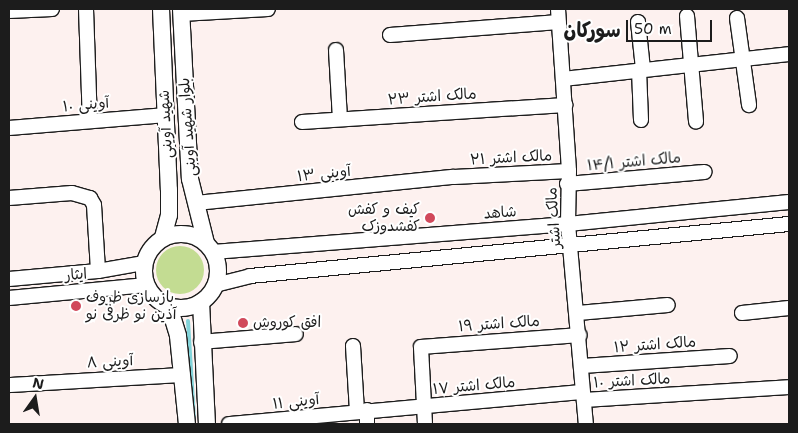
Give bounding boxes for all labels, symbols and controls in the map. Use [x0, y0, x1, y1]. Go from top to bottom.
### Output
scale bar [628, 10, 714, 42]
district label: سورکان [563, 18, 621, 42]
text: 50 m [634, 19, 672, 39]
street label: بلوار شهید آوینی [176, 77, 200, 177]
street label: مالک اشتر ۲۳ [387, 85, 477, 109]
street label: شهید آوینی [155, 89, 177, 159]
street label: ۱۰ آوینی [62, 94, 110, 116]
street label: مالک اشتر ۲۱ [470, 147, 552, 169]
street label: مالک اشتر ۱۴/۱ [586, 149, 682, 175]
street label: آوینی ۱۳ [296, 162, 352, 186]
street label: مالک اشتر [543, 187, 565, 249]
place label: کیف و کفش کفشدوزک [348, 200, 420, 235]
street label: شاهد [483, 203, 517, 223]
marker: کیف و کفش کفشدوزک [424, 212, 436, 224]
street label: ایثار [64, 265, 88, 285]
place label: بازسازی ظروف آذین نو ظرفی نو [86, 288, 176, 323]
marker: بازسازی ظروف آذین نو ظرفی نو [70, 300, 82, 312]
street label: مالک اشتر ۱۹ [458, 312, 540, 336]
place label: افق کوروش [253, 314, 321, 332]
marker: افق کوروش [237, 317, 249, 329]
street label: مالک اشتر ۱۲ [613, 333, 697, 357]
street label: ۸ آوینی [86, 352, 134, 372]
street label: مالک اشتر ۱۰ [593, 370, 671, 392]
north arrow [10, 373, 60, 423]
text: N [31, 373, 46, 393]
street label: مالک اشتر ۱۷ [432, 373, 516, 399]
street label: ۱۱ آوینی [272, 391, 320, 413]

